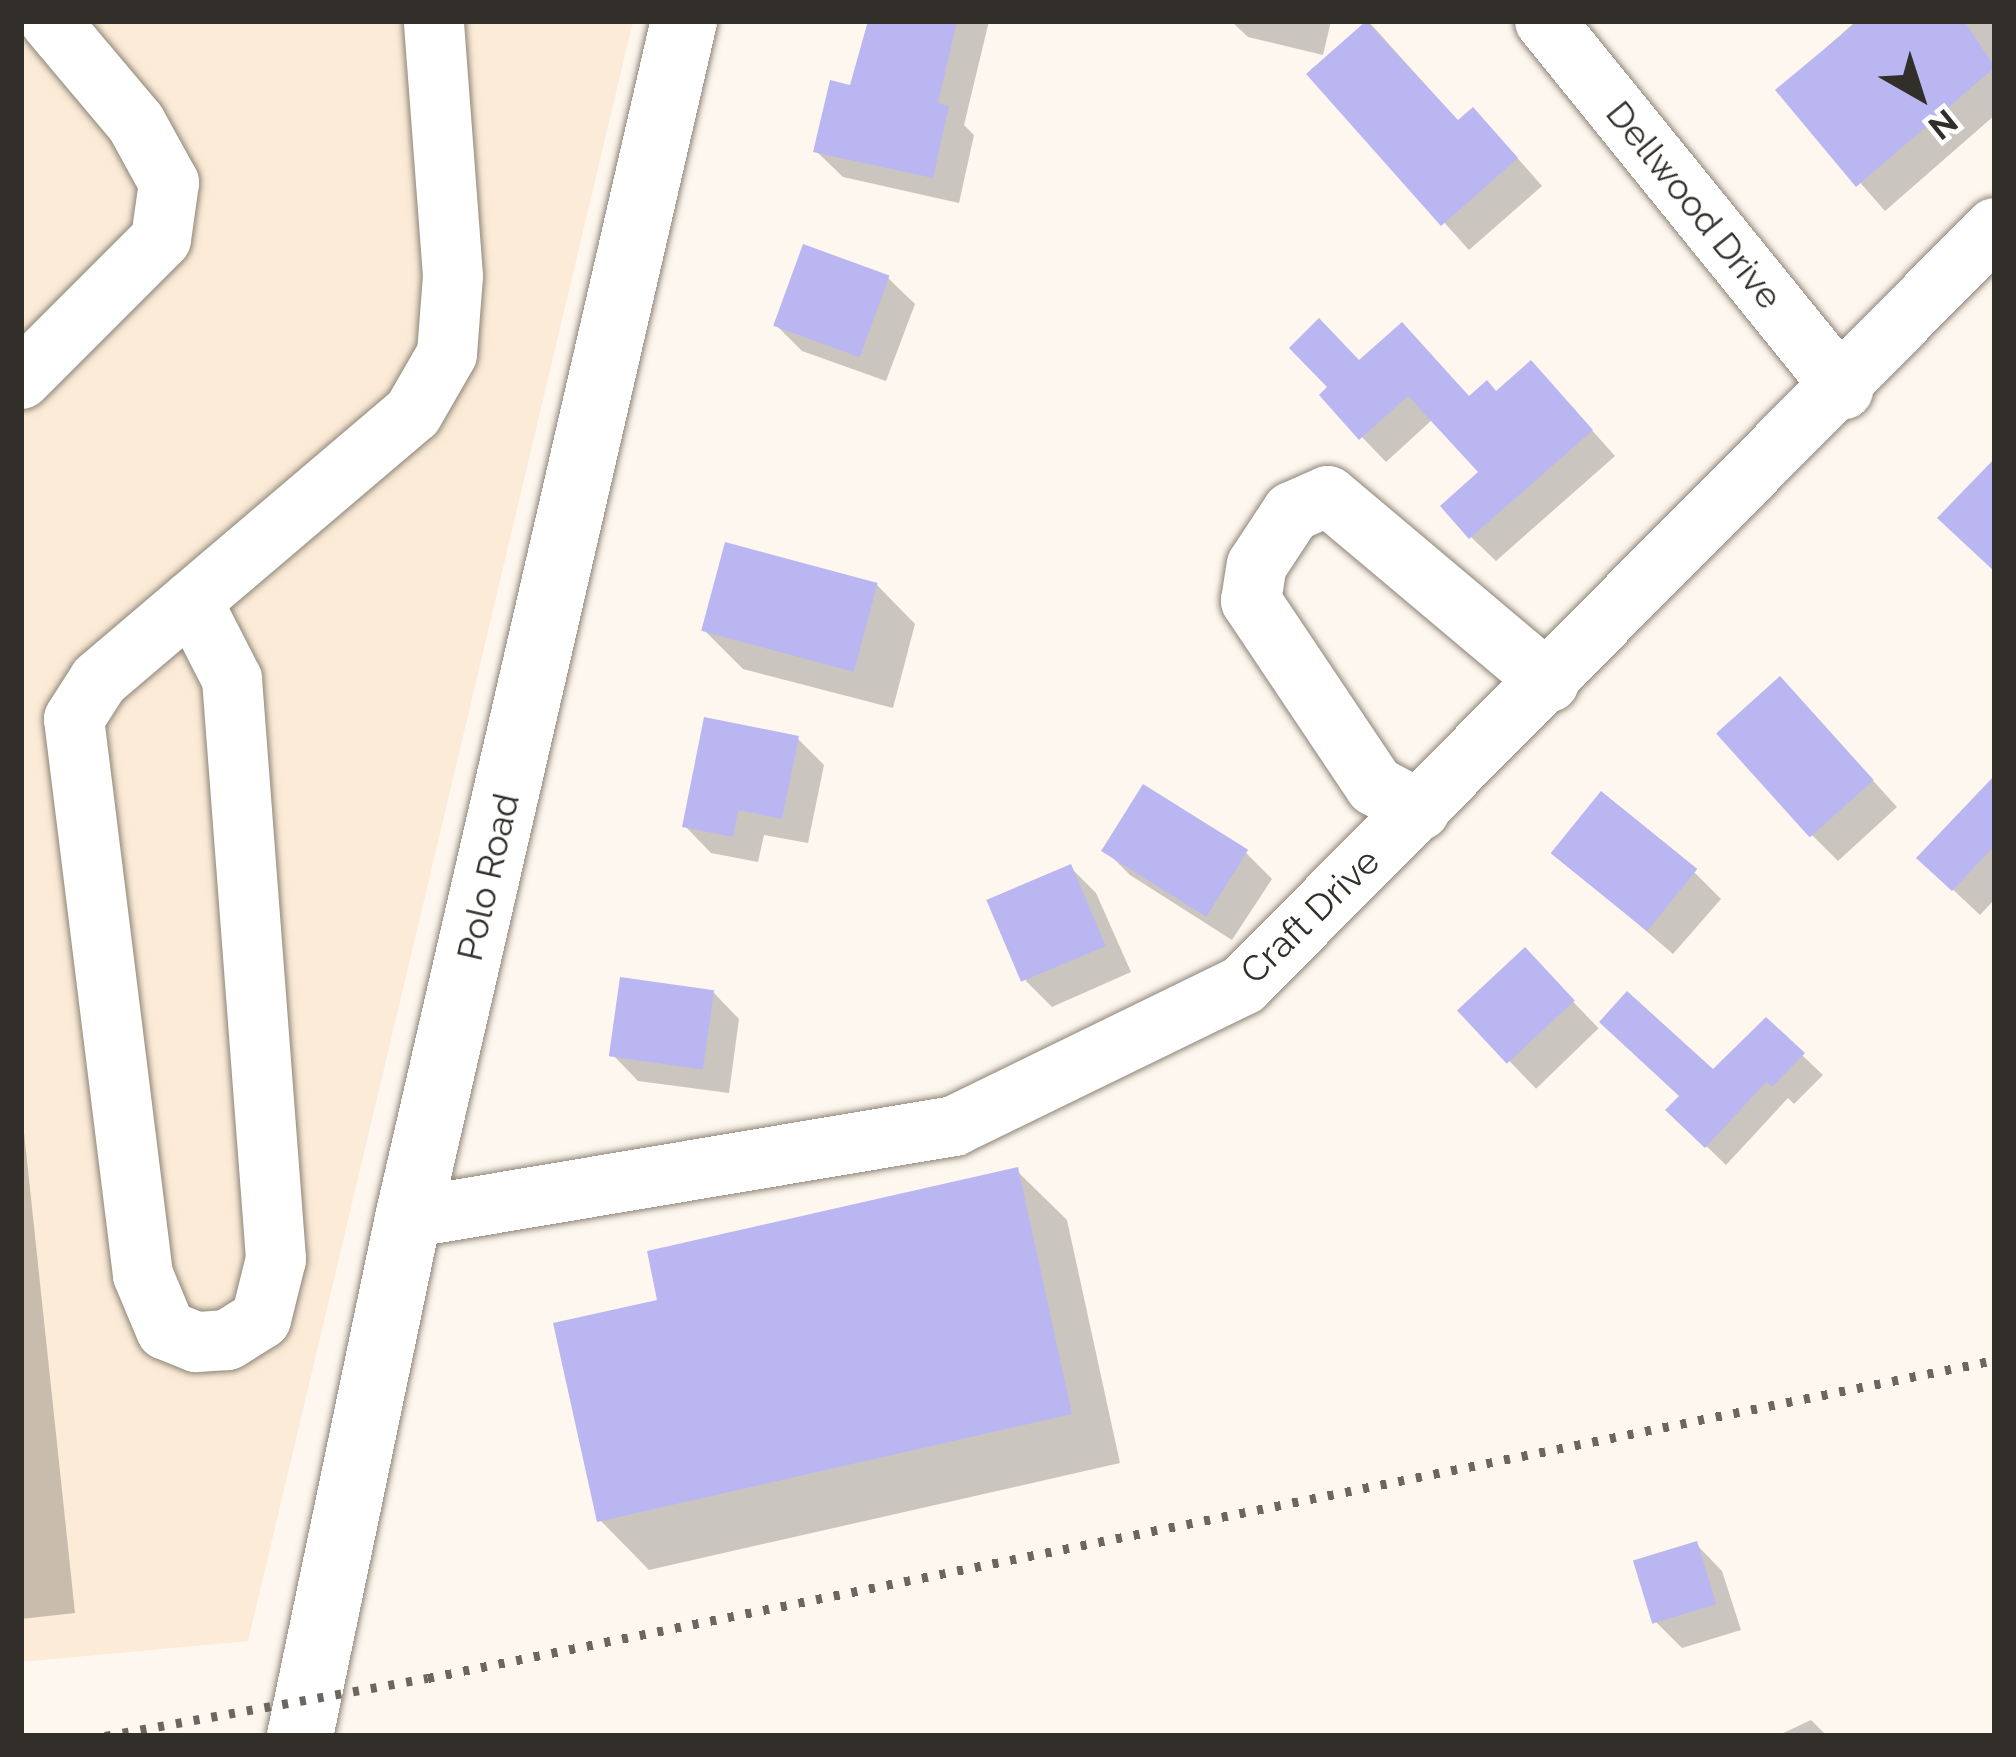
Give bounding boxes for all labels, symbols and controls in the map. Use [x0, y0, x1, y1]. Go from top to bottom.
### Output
north arrow [1860, 36, 1980, 156]
street label: Dellwood Drive [1597, 92, 1791, 318]
text: N [1921, 101, 1965, 147]
street label: Polo Road [448, 789, 528, 965]
street label: Craft Drive [1232, 839, 1388, 993]

